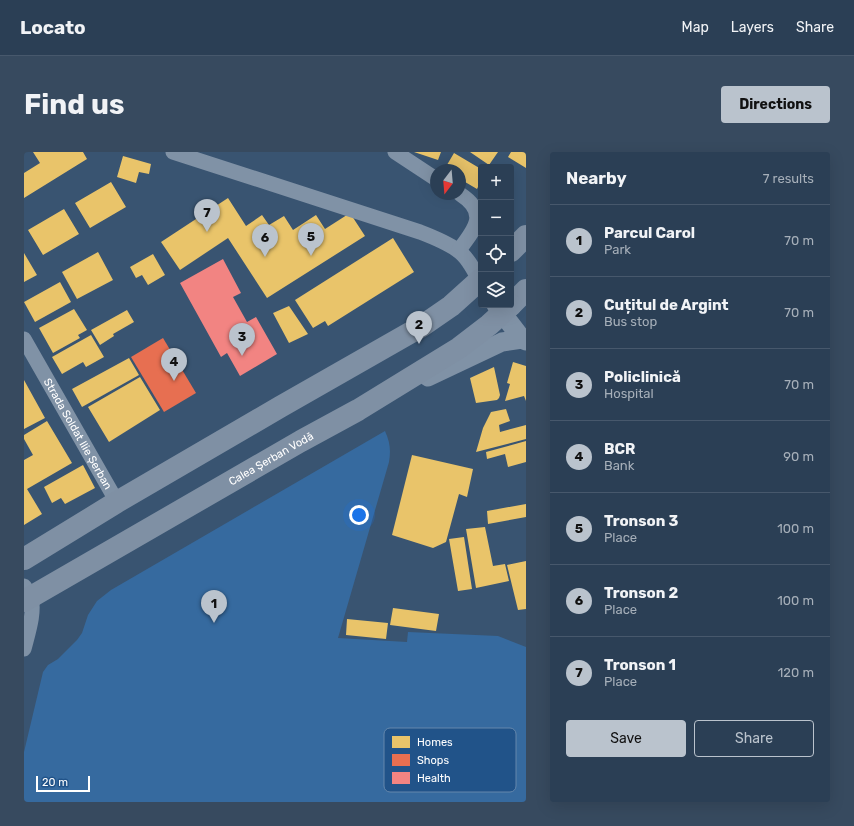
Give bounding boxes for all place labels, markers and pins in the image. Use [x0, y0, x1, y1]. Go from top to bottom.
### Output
pin: 7 [194, 199, 220, 232]
pin: 5 [298, 223, 324, 256]
pin: 6 [252, 224, 278, 257]
pin: 2 [406, 311, 432, 344]
pin: 3 [229, 323, 255, 356]
pin: 4 [161, 348, 187, 381]
pin: 1 [201, 590, 227, 623]

